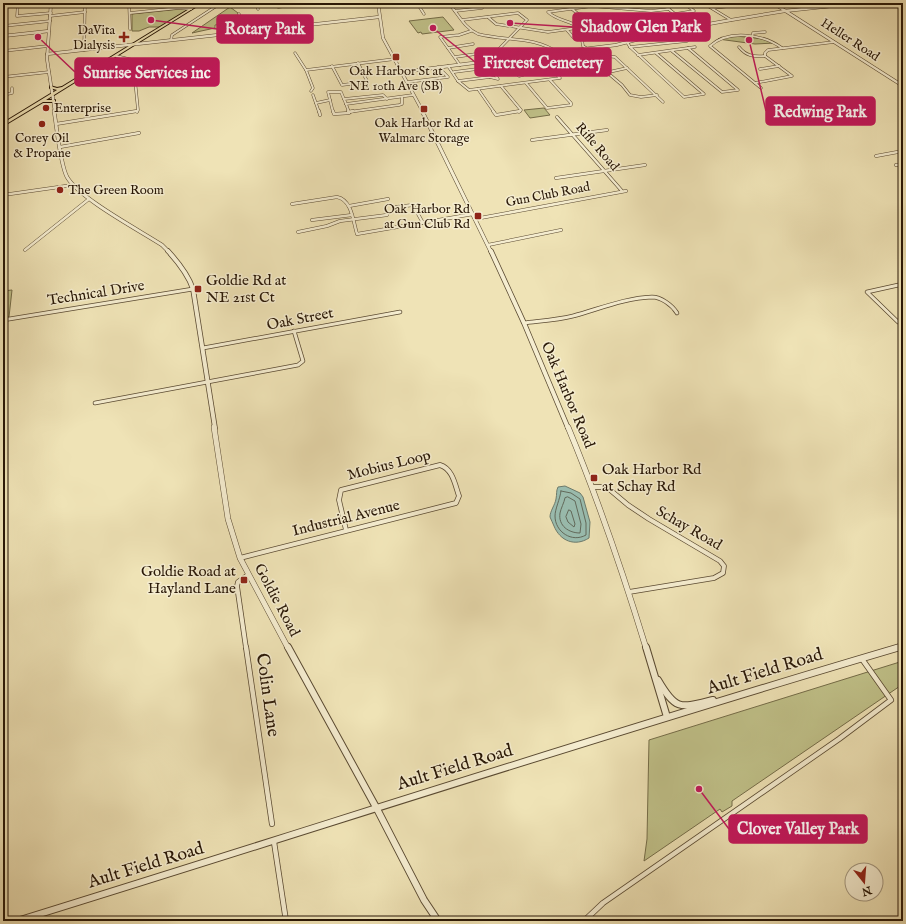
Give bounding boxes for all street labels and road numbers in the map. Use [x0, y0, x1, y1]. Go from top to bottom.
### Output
street label: Heller Road [817, 15, 883, 65]
street label: Rifle Road [571, 119, 623, 175]
street label: Gun Club Road [504, 178, 592, 212]
street label: Technical Drive [46, 276, 146, 310]
street label: Oak Street [265, 303, 335, 335]
street label: Oak Harbor Road [537, 339, 599, 452]
street label: Mobius Loop [345, 445, 433, 485]
street label: Industrial Avenue [290, 495, 402, 541]
street label: Schay Road [653, 502, 726, 555]
street label: Goldie Road [250, 560, 305, 641]
street label: Ault Field Road [703, 643, 826, 701]
street label: Colin Lane [250, 652, 284, 738]
street label: Ault Field Road [393, 739, 516, 797]
street label: Ault Field Road [84, 837, 207, 895]

